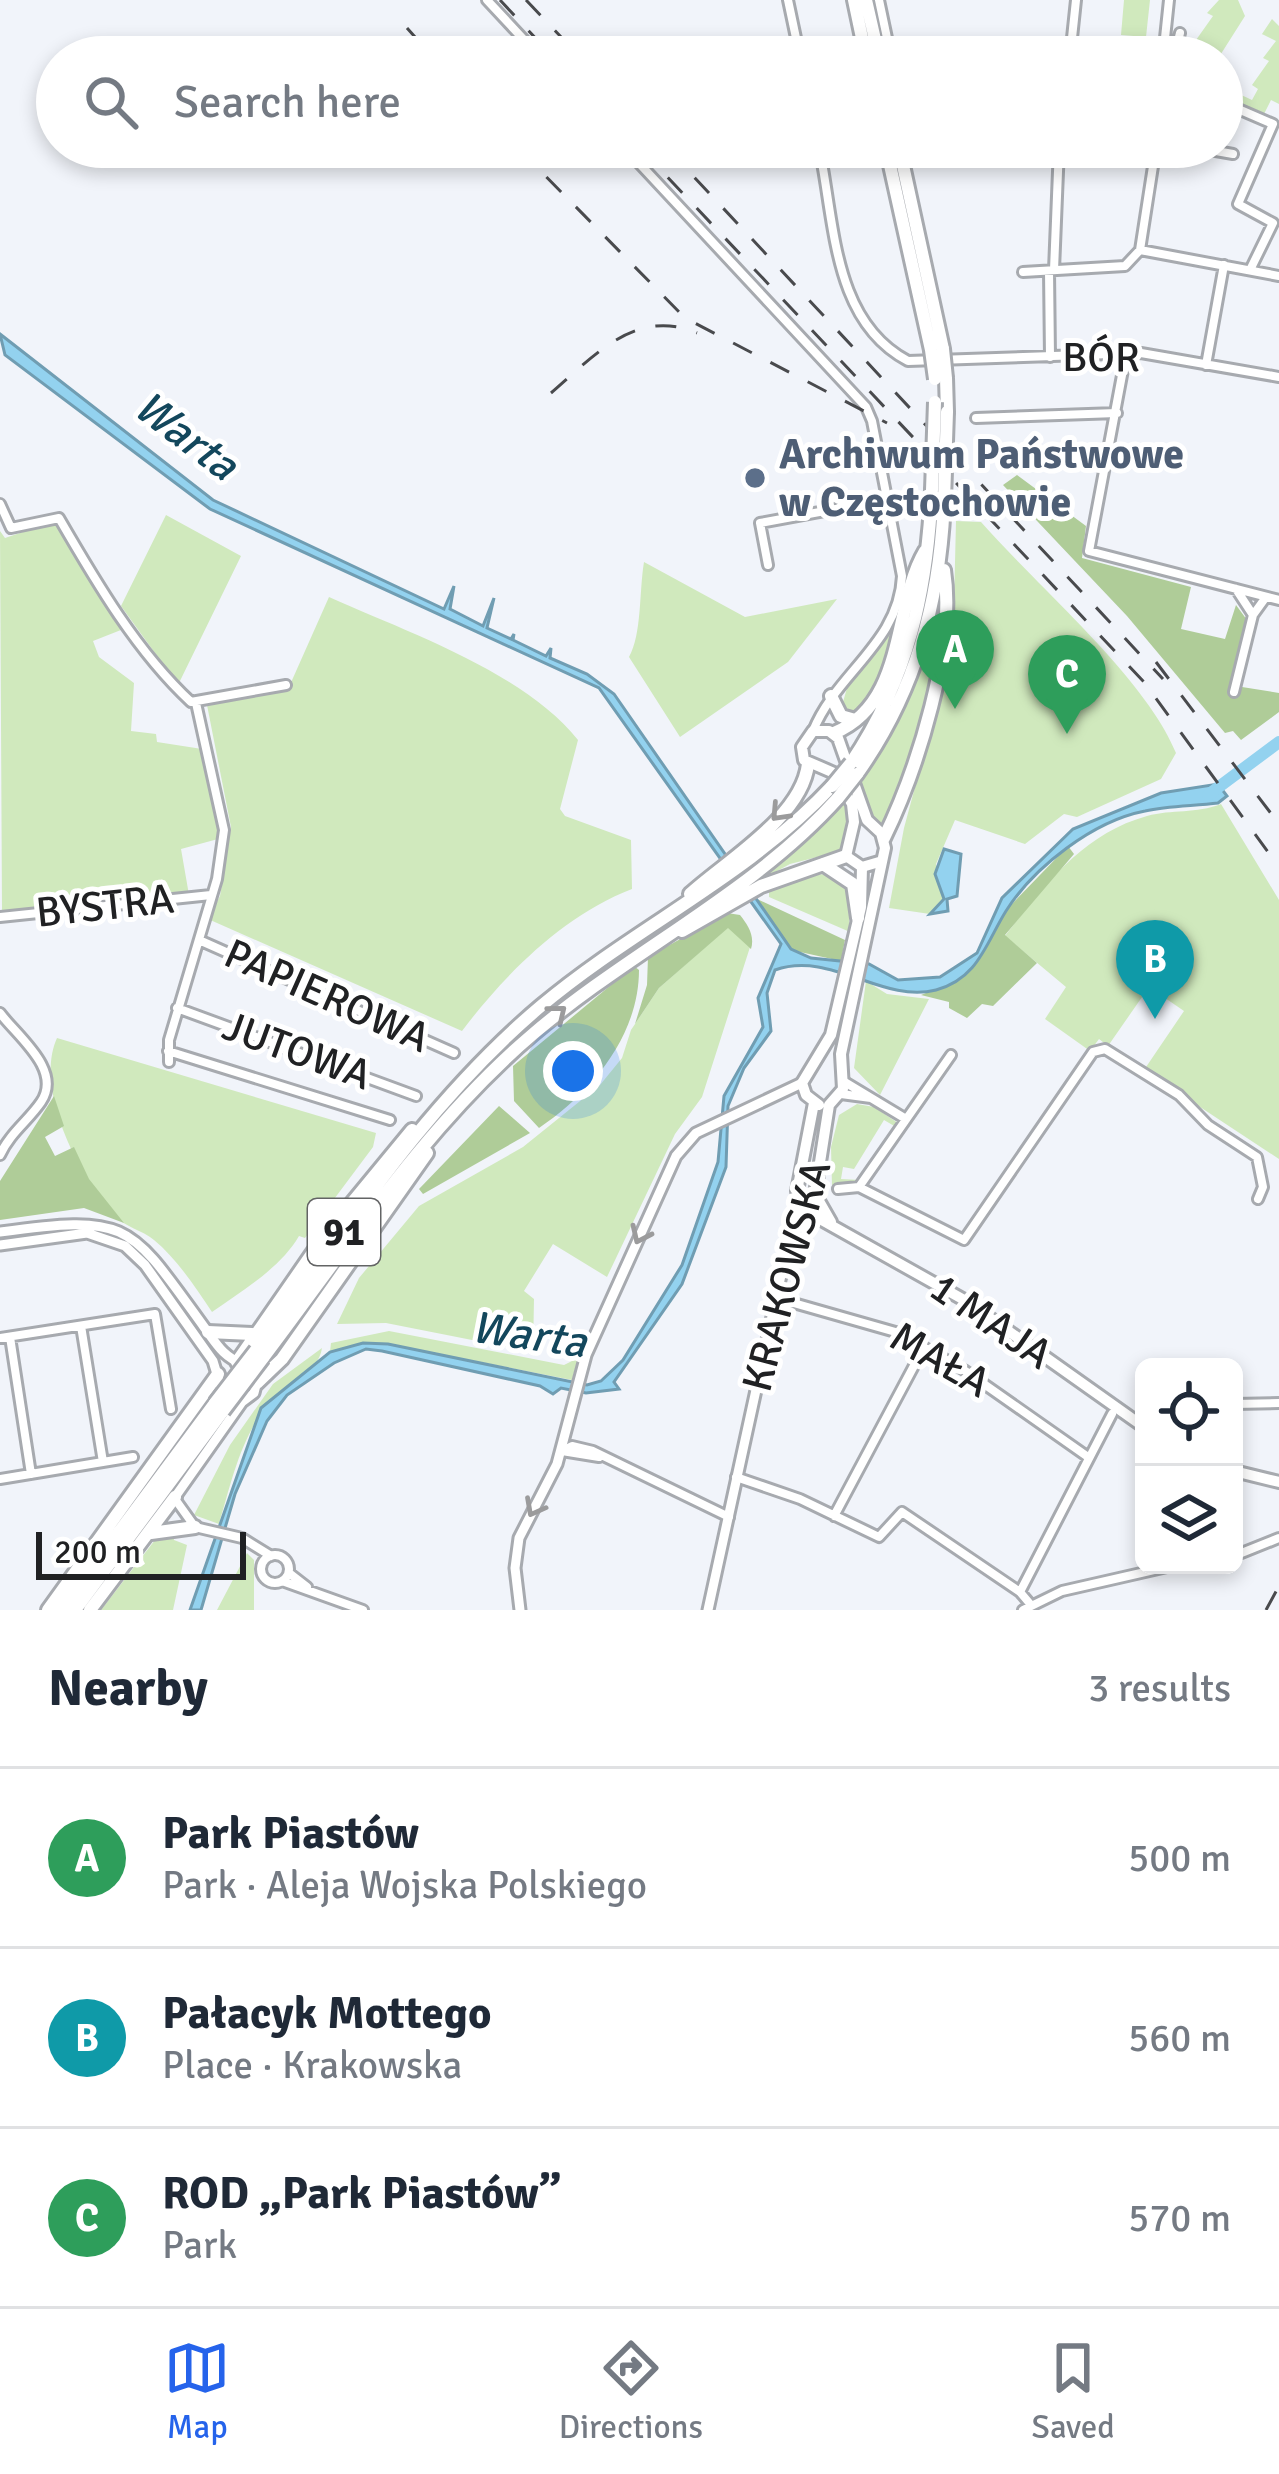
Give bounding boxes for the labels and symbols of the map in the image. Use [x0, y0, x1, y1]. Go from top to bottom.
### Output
street label: BÓR [1062, 332, 1140, 383]
water label: Warta [123, 379, 250, 493]
place label: Archiwum Państwowe w Częstochowie [779, 429, 1184, 528]
marker: Archiwum Państwowe w Częstochowie [742, 465, 768, 491]
pin: A [916, 610, 994, 709]
pin: C [1028, 635, 1106, 734]
one-way arrow [771, 799, 793, 821]
street label: BYSTRA [33, 873, 177, 939]
pin: B [1116, 920, 1194, 1019]
street label: PAPIEROWA [217, 928, 437, 1064]
street label: JUTOWA [216, 1001, 378, 1101]
one-way arrow [545, 1006, 567, 1027]
your location [543, 1041, 603, 1101]
street label: KRAKOWSKA [732, 1155, 842, 1397]
road number: 91 [308, 1199, 380, 1265]
one-way arrow [631, 1222, 654, 1244]
street label: 1 MAJA [920, 1262, 1062, 1380]
water label: Warta [468, 1300, 591, 1370]
street label: MAŁA [881, 1311, 999, 1409]
one-way arrow [525, 1495, 548, 1516]
scale bar [36, 1526, 246, 1579]

